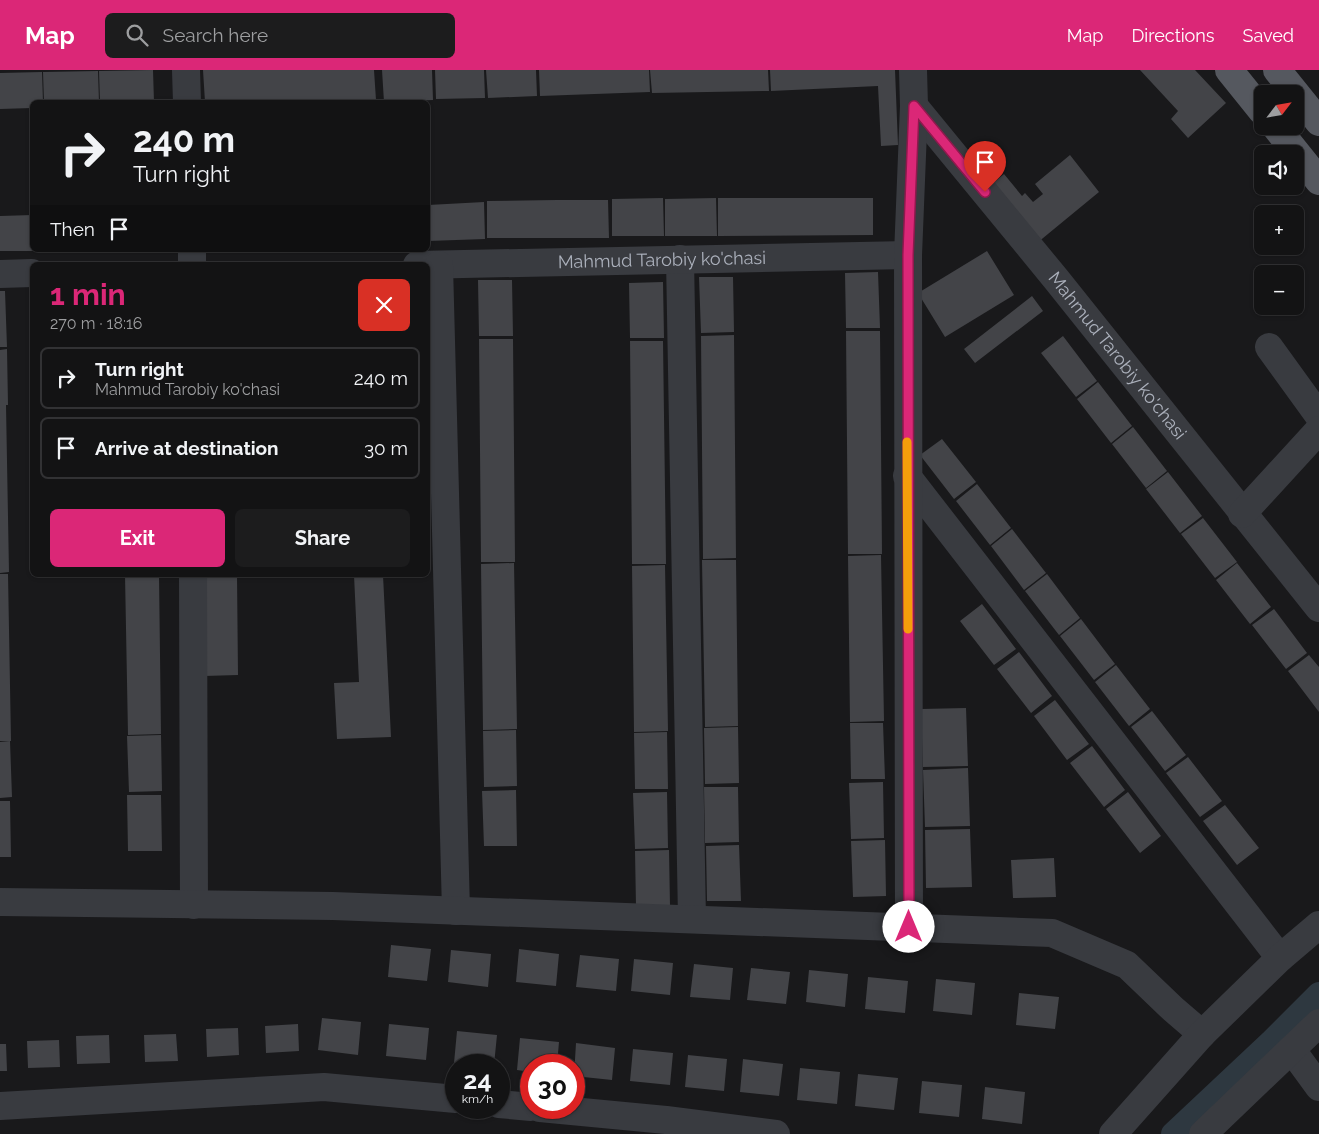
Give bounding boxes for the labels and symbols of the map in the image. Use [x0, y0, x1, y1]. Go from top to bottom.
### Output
north arrow [1254, 85, 1304, 135]
pin [964, 141, 1006, 192]
street label: Mahmud Tarobiy ko'chasi [558, 247, 766, 272]
street label: Mahmud Tarobiy ko'chasi [1044, 267, 1191, 443]
position arrow [882, 900, 934, 952]
speed limit sign: 30 [520, 1054, 585, 1119]

